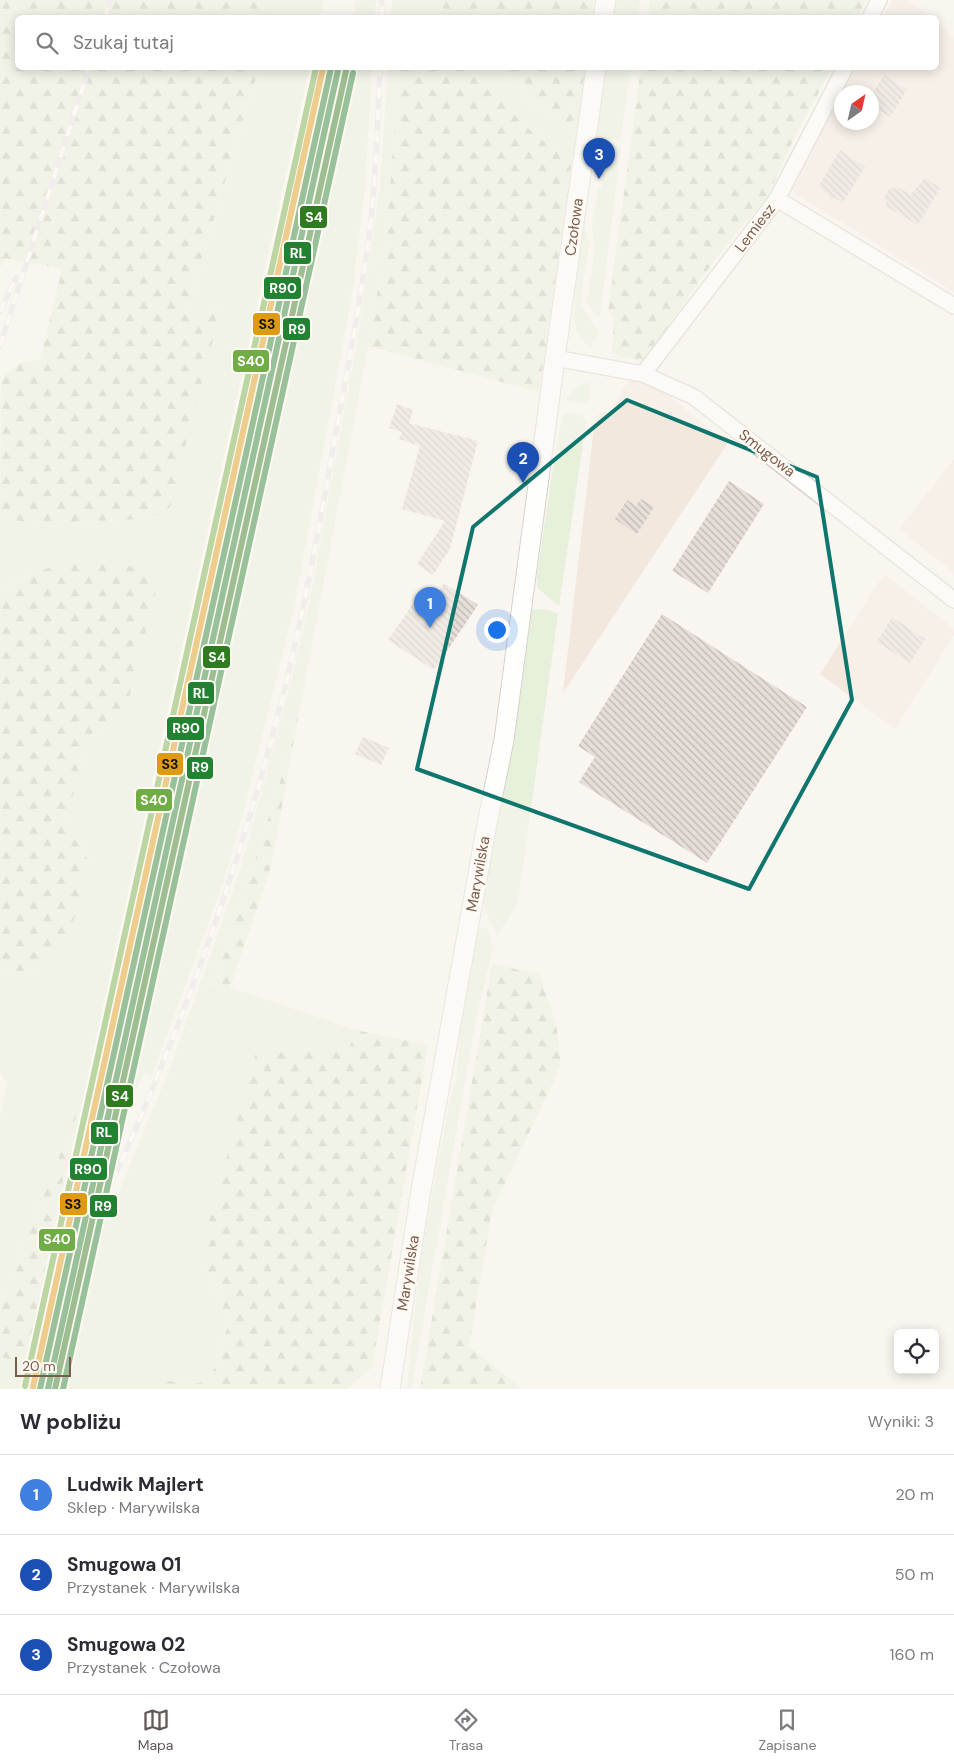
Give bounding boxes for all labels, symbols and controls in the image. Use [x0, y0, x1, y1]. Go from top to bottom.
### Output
search box [15, 15, 939, 70]
icon: search [33, 29, 61, 57]
text: Szukaj tutaj [73, 30, 174, 55]
north arrow [834, 85, 879, 130]
pin: 3 [583, 138, 615, 179]
street label: Czołowa [560, 197, 588, 257]
street label: Lemiesz [730, 200, 780, 256]
line badge: S4 [299, 205, 328, 229]
text: S4 [305, 208, 323, 226]
line badge: RL [283, 241, 312, 265]
text: RL [290, 244, 307, 262]
line badge: R90 [263, 276, 302, 300]
text: R90 [269, 279, 297, 297]
line badge: S3 [252, 312, 281, 336]
text: S3 [259, 315, 275, 333]
line badge: R9 [282, 317, 311, 341]
text: R9 [288, 320, 306, 338]
line badge: S40 [232, 349, 270, 373]
text: S40 [237, 352, 265, 370]
street label: Smugowa [735, 425, 799, 481]
pin: 2 [507, 442, 539, 483]
pin: 1 [414, 587, 446, 628]
your location [484, 617, 510, 643]
line badge: S4 [202, 645, 231, 669]
text: S4 [208, 648, 226, 666]
line badge: RL [187, 681, 215, 705]
text: RL [193, 684, 210, 702]
line badge: R90 [166, 716, 205, 741]
text: R90 [172, 719, 200, 737]
line badge: S3 [156, 752, 184, 776]
text: S3 [162, 755, 178, 773]
line badge: R9 [186, 756, 214, 780]
text: R9 [191, 758, 209, 776]
line badge: S40 [135, 788, 173, 812]
text: S40 [140, 791, 168, 809]
street label: Marywilska [462, 835, 494, 913]
line badge: S4 [105, 1084, 134, 1108]
text: S4 [111, 1087, 129, 1105]
line badge: RL [90, 1121, 119, 1145]
text: RL [96, 1123, 113, 1141]
line badge: R90 [69, 1157, 108, 1181]
text: R90 [74, 1160, 102, 1178]
line badge: S3 [59, 1192, 88, 1216]
line badge: R9 [89, 1194, 118, 1218]
text: S3 [65, 1195, 81, 1213]
text: R9 [94, 1197, 112, 1215]
line badge: S40 [38, 1228, 76, 1252]
text: S40 [43, 1230, 71, 1248]
street label: Marywilska [392, 1234, 424, 1312]
map controls [894, 1329, 939, 1374]
button: locate [894, 1329, 939, 1374]
scale bar [15, 1354, 71, 1377]
text: 20 m [22, 1357, 56, 1375]
text: W pobliżu [20, 1408, 121, 1436]
text: Wyniki: 3 [868, 1411, 934, 1432]
text: Ludwik Majlert [67, 1472, 204, 1497]
text: 1 [33, 1484, 39, 1505]
text: 20 m [895, 1484, 934, 1505]
text: Sklep · Marywilska [67, 1497, 200, 1518]
text: Smugowa 01 [67, 1552, 181, 1577]
text: 2 [31, 1564, 41, 1585]
text: 50 m [895, 1564, 934, 1585]
text: Przystanek · Marywilska [67, 1577, 240, 1598]
text: Smugowa 02 [67, 1632, 185, 1657]
text: 3 [31, 1644, 41, 1665]
text: 160 m [890, 1644, 934, 1665]
text: Przystanek · Czołowa [67, 1657, 221, 1678]
tab: Mapa [138, 1706, 173, 1754]
tab: Trasa [449, 1706, 483, 1754]
tab: Zapisane [758, 1706, 816, 1754]

